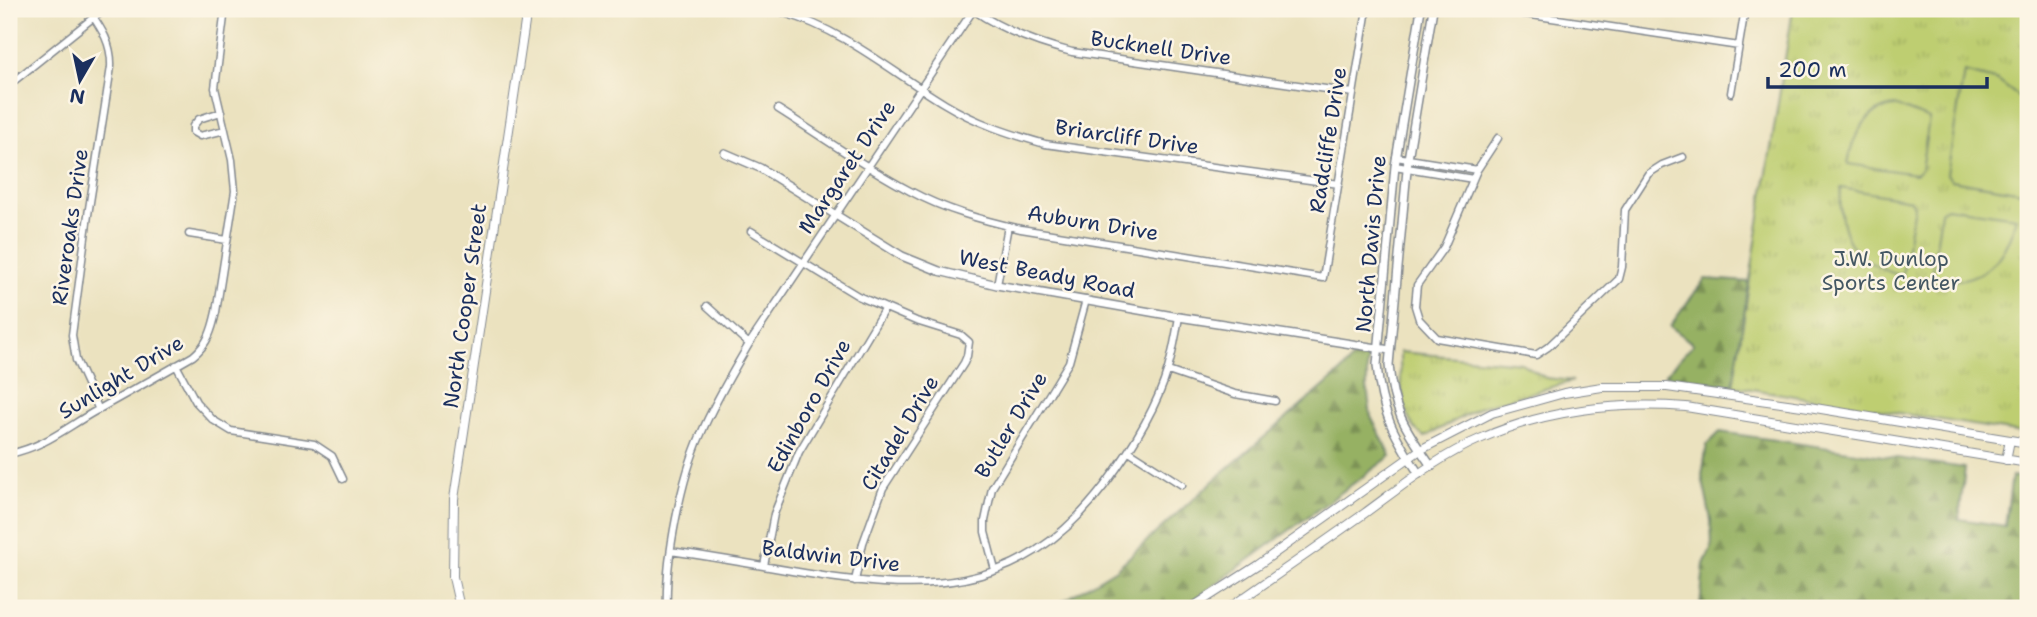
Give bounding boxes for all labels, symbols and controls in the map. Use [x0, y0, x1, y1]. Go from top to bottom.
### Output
street label: Bucknell Drive [1089, 24, 1233, 72]
north arrow [46, 46, 116, 116]
scale bar [1768, 46, 1986, 90]
text: 200 m [1778, 56, 1847, 84]
street label: Radcliffe Drive [1303, 65, 1353, 215]
text: N [68, 83, 87, 110]
street label: Margaret Drive [792, 95, 902, 239]
street label: Briarcliff Drive [1053, 113, 1201, 161]
street label: Riveroaks Drive [45, 147, 95, 307]
street label: North Davis Drive [1349, 154, 1393, 334]
street label: Auburn Drive [1025, 199, 1161, 247]
street label: North Cooper Street [437, 202, 493, 410]
street label: West Beady Road [956, 243, 1138, 305]
park label: J.W. Dunlop Sports Center [1822, 245, 1960, 297]
street label: Sunlight Drive [53, 329, 189, 425]
street label: Edinboro Drive [761, 334, 857, 478]
street label: Butler Drive [968, 367, 1054, 483]
street label: Citadel Drive [855, 370, 945, 496]
street label: Baldwin Drive [760, 534, 902, 578]

